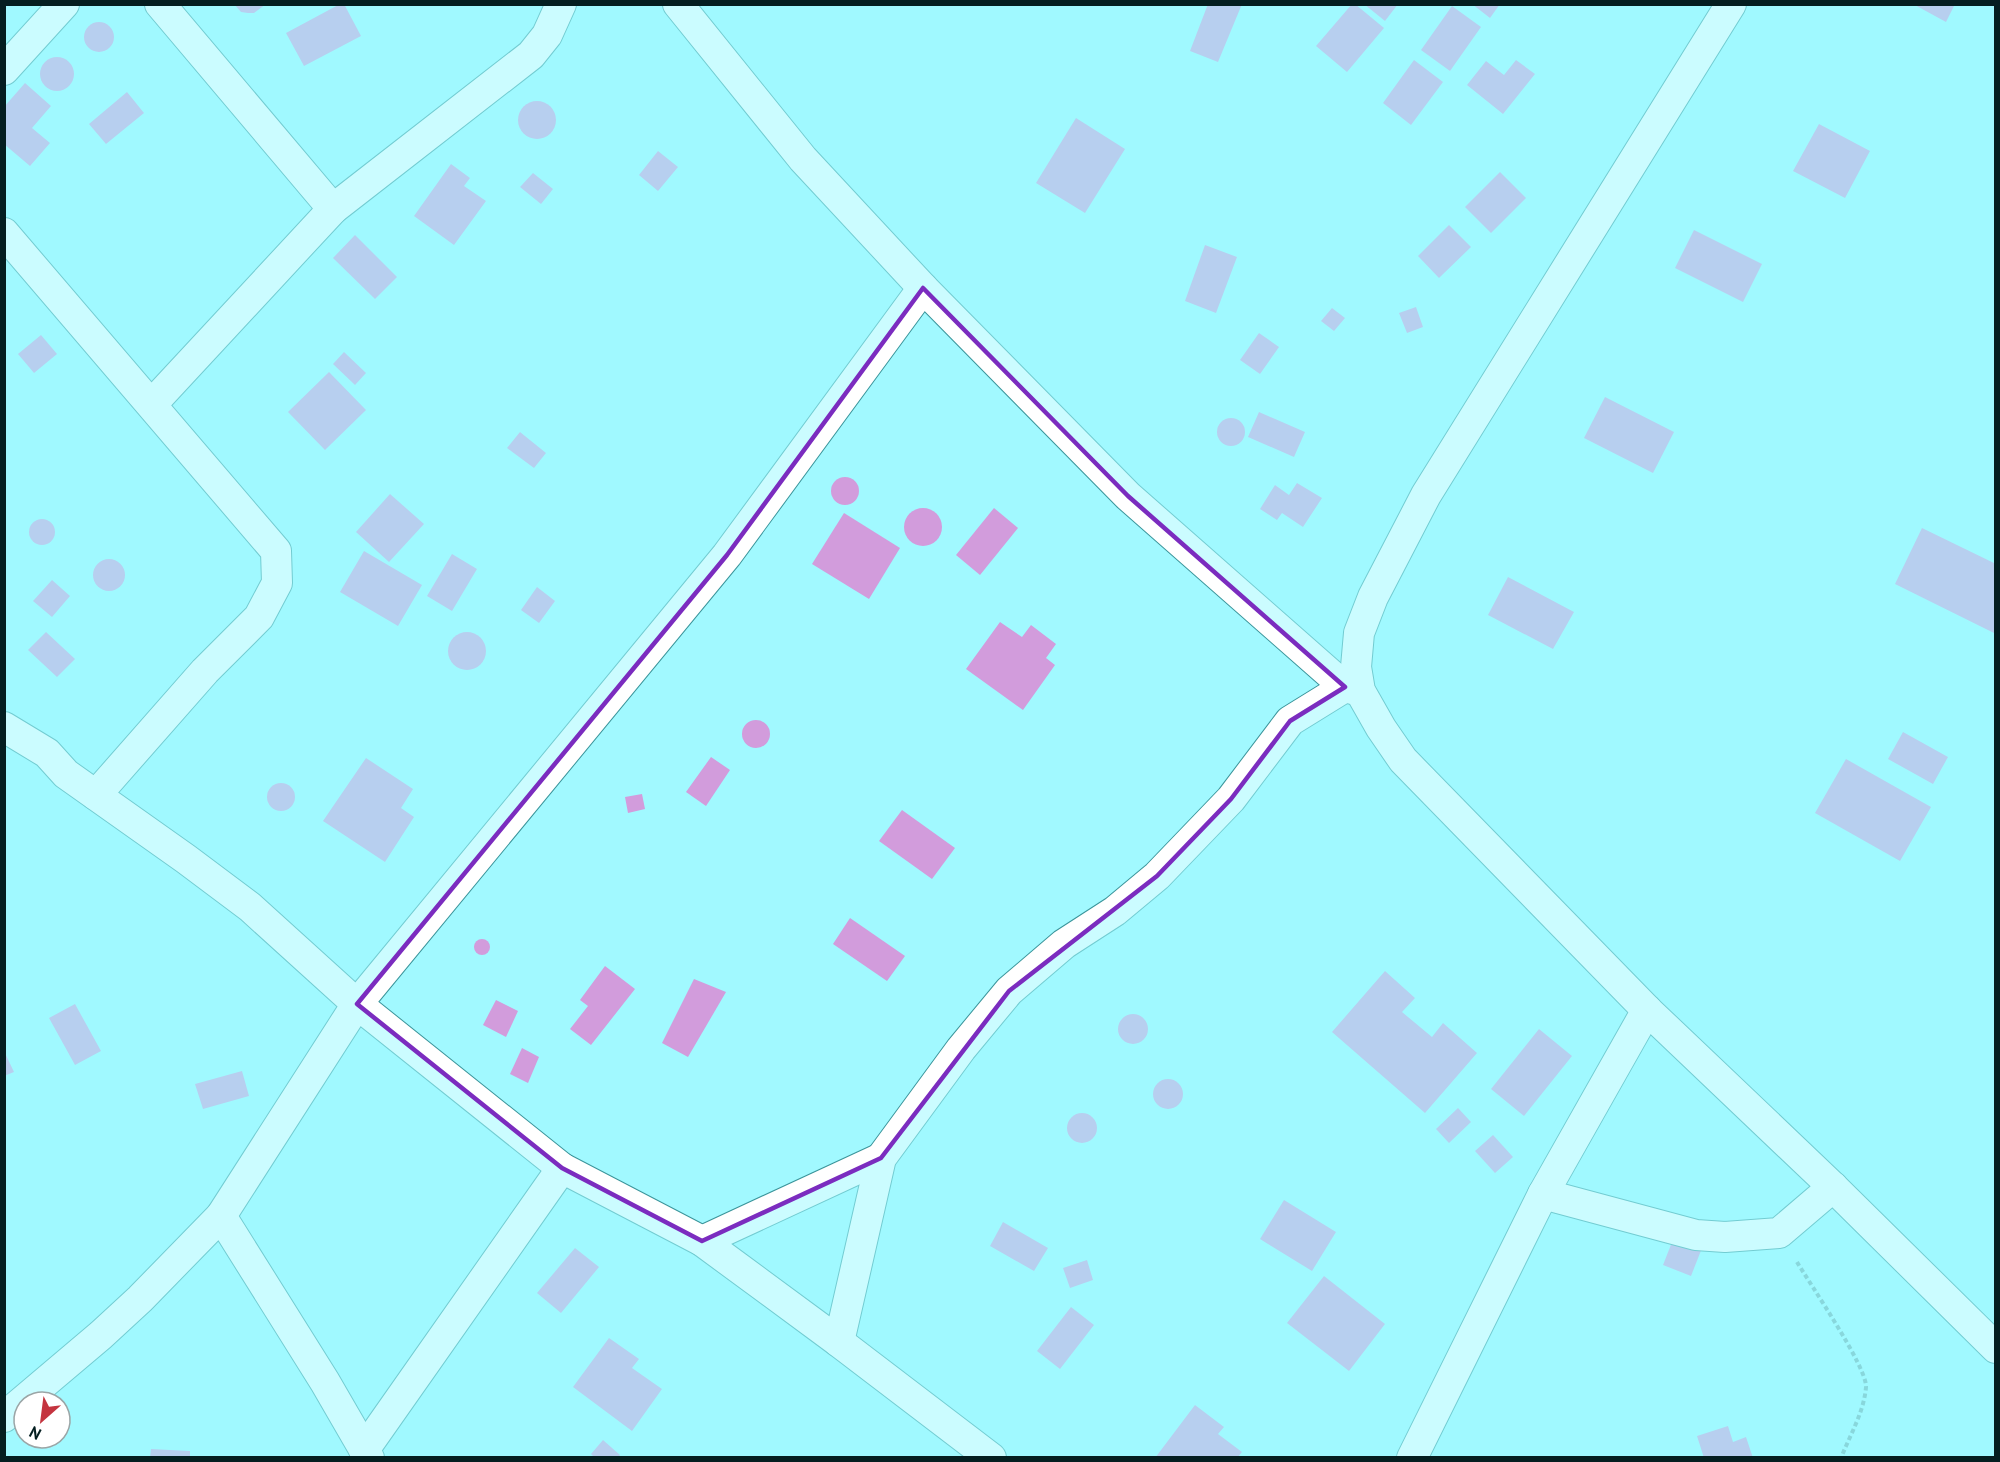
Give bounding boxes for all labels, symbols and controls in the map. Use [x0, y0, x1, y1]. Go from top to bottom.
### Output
north arrow [12, 1390, 72, 1450]
text: N [26, 1422, 44, 1445]

